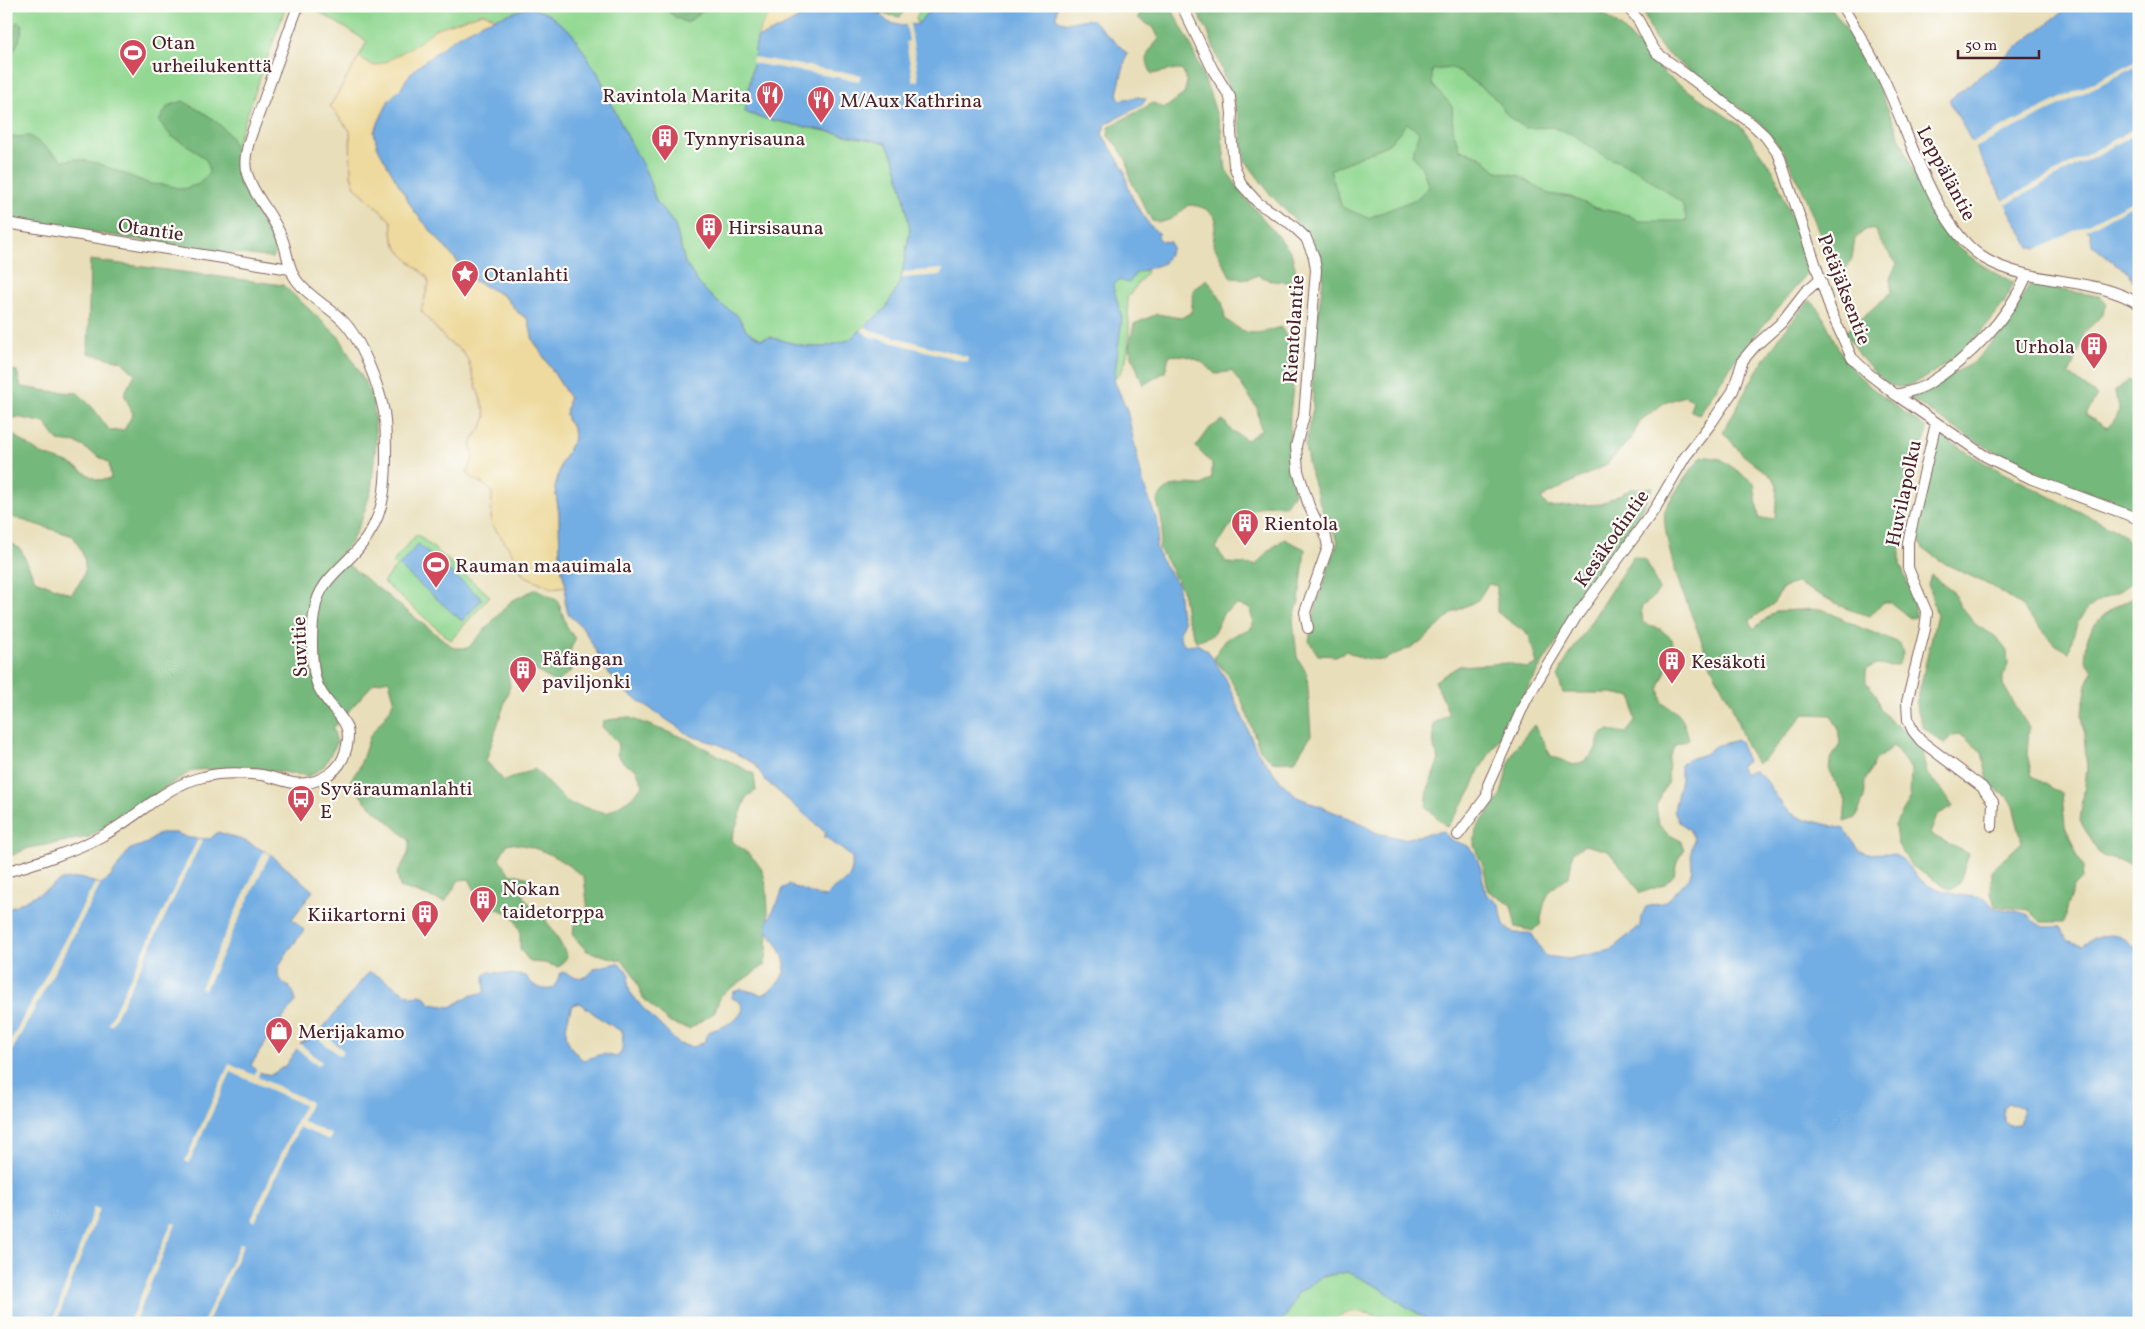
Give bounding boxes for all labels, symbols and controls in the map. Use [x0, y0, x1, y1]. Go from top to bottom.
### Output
scale bar [1958, 28, 2039, 60]
place label: Otan urheilukenttä [152, 30, 272, 81]
text: 50 m [1965, 36, 1997, 57]
sports icon: Otan urheilukenttä [118, 38, 148, 77]
restaurant icon: Ravintola Marita [755, 80, 785, 119]
place label: Ravintola Marita [602, 83, 751, 111]
restaurant icon: M/Aux Kathrina [806, 85, 836, 124]
place label: M/Aux Kathrina [840, 88, 982, 116]
street label: Leppäläntie [1908, 121, 1982, 226]
building icon: Tynnyrisauna [650, 123, 680, 162]
place label: Tynnyrisauna [684, 126, 806, 154]
building icon: Hirsisauna [694, 212, 724, 251]
street label: Otantie [116, 213, 185, 249]
place label: Hirsisauna [728, 215, 824, 243]
street label: Petäjäksentie [1809, 230, 1877, 349]
place icon: Otanlahti [450, 259, 480, 298]
place label: Otanlahti [484, 262, 568, 290]
street label: Rientolantie [1277, 274, 1313, 384]
building icon: Urhola [2079, 331, 2109, 370]
place label: Urhola [2015, 334, 2075, 362]
street label: Huvilapolku [1880, 438, 1930, 549]
street label: Kesäkodintie [1569, 485, 1657, 594]
building icon: Rientola [1230, 508, 1260, 547]
place label: Rientola [1264, 511, 1338, 539]
sports icon: Rauman maauimala [421, 550, 451, 589]
place label: Rauman maauimala [455, 553, 632, 581]
street label: Suvitie [286, 616, 316, 678]
place label: Fåfängan paviljonki [542, 646, 631, 697]
building icon: Kesäkoti [1657, 646, 1687, 685]
place label: Kesäkoti [1691, 649, 1766, 677]
building icon: Fåfängan paviljonki [508, 655, 538, 694]
place label: Syväraumanlahti E [320, 776, 473, 827]
bus stop icon: Syväraumanlahti E [286, 784, 316, 823]
place label: Nokan taidetorppa [502, 876, 605, 927]
building icon: Nokan taidetorppa [468, 885, 498, 924]
building icon: Kiikartorni [410, 899, 440, 938]
place label: Kiikartorni [307, 902, 406, 930]
shop icon: Merijakamo [264, 1016, 294, 1055]
place label: Merijakamo [298, 1019, 405, 1047]

